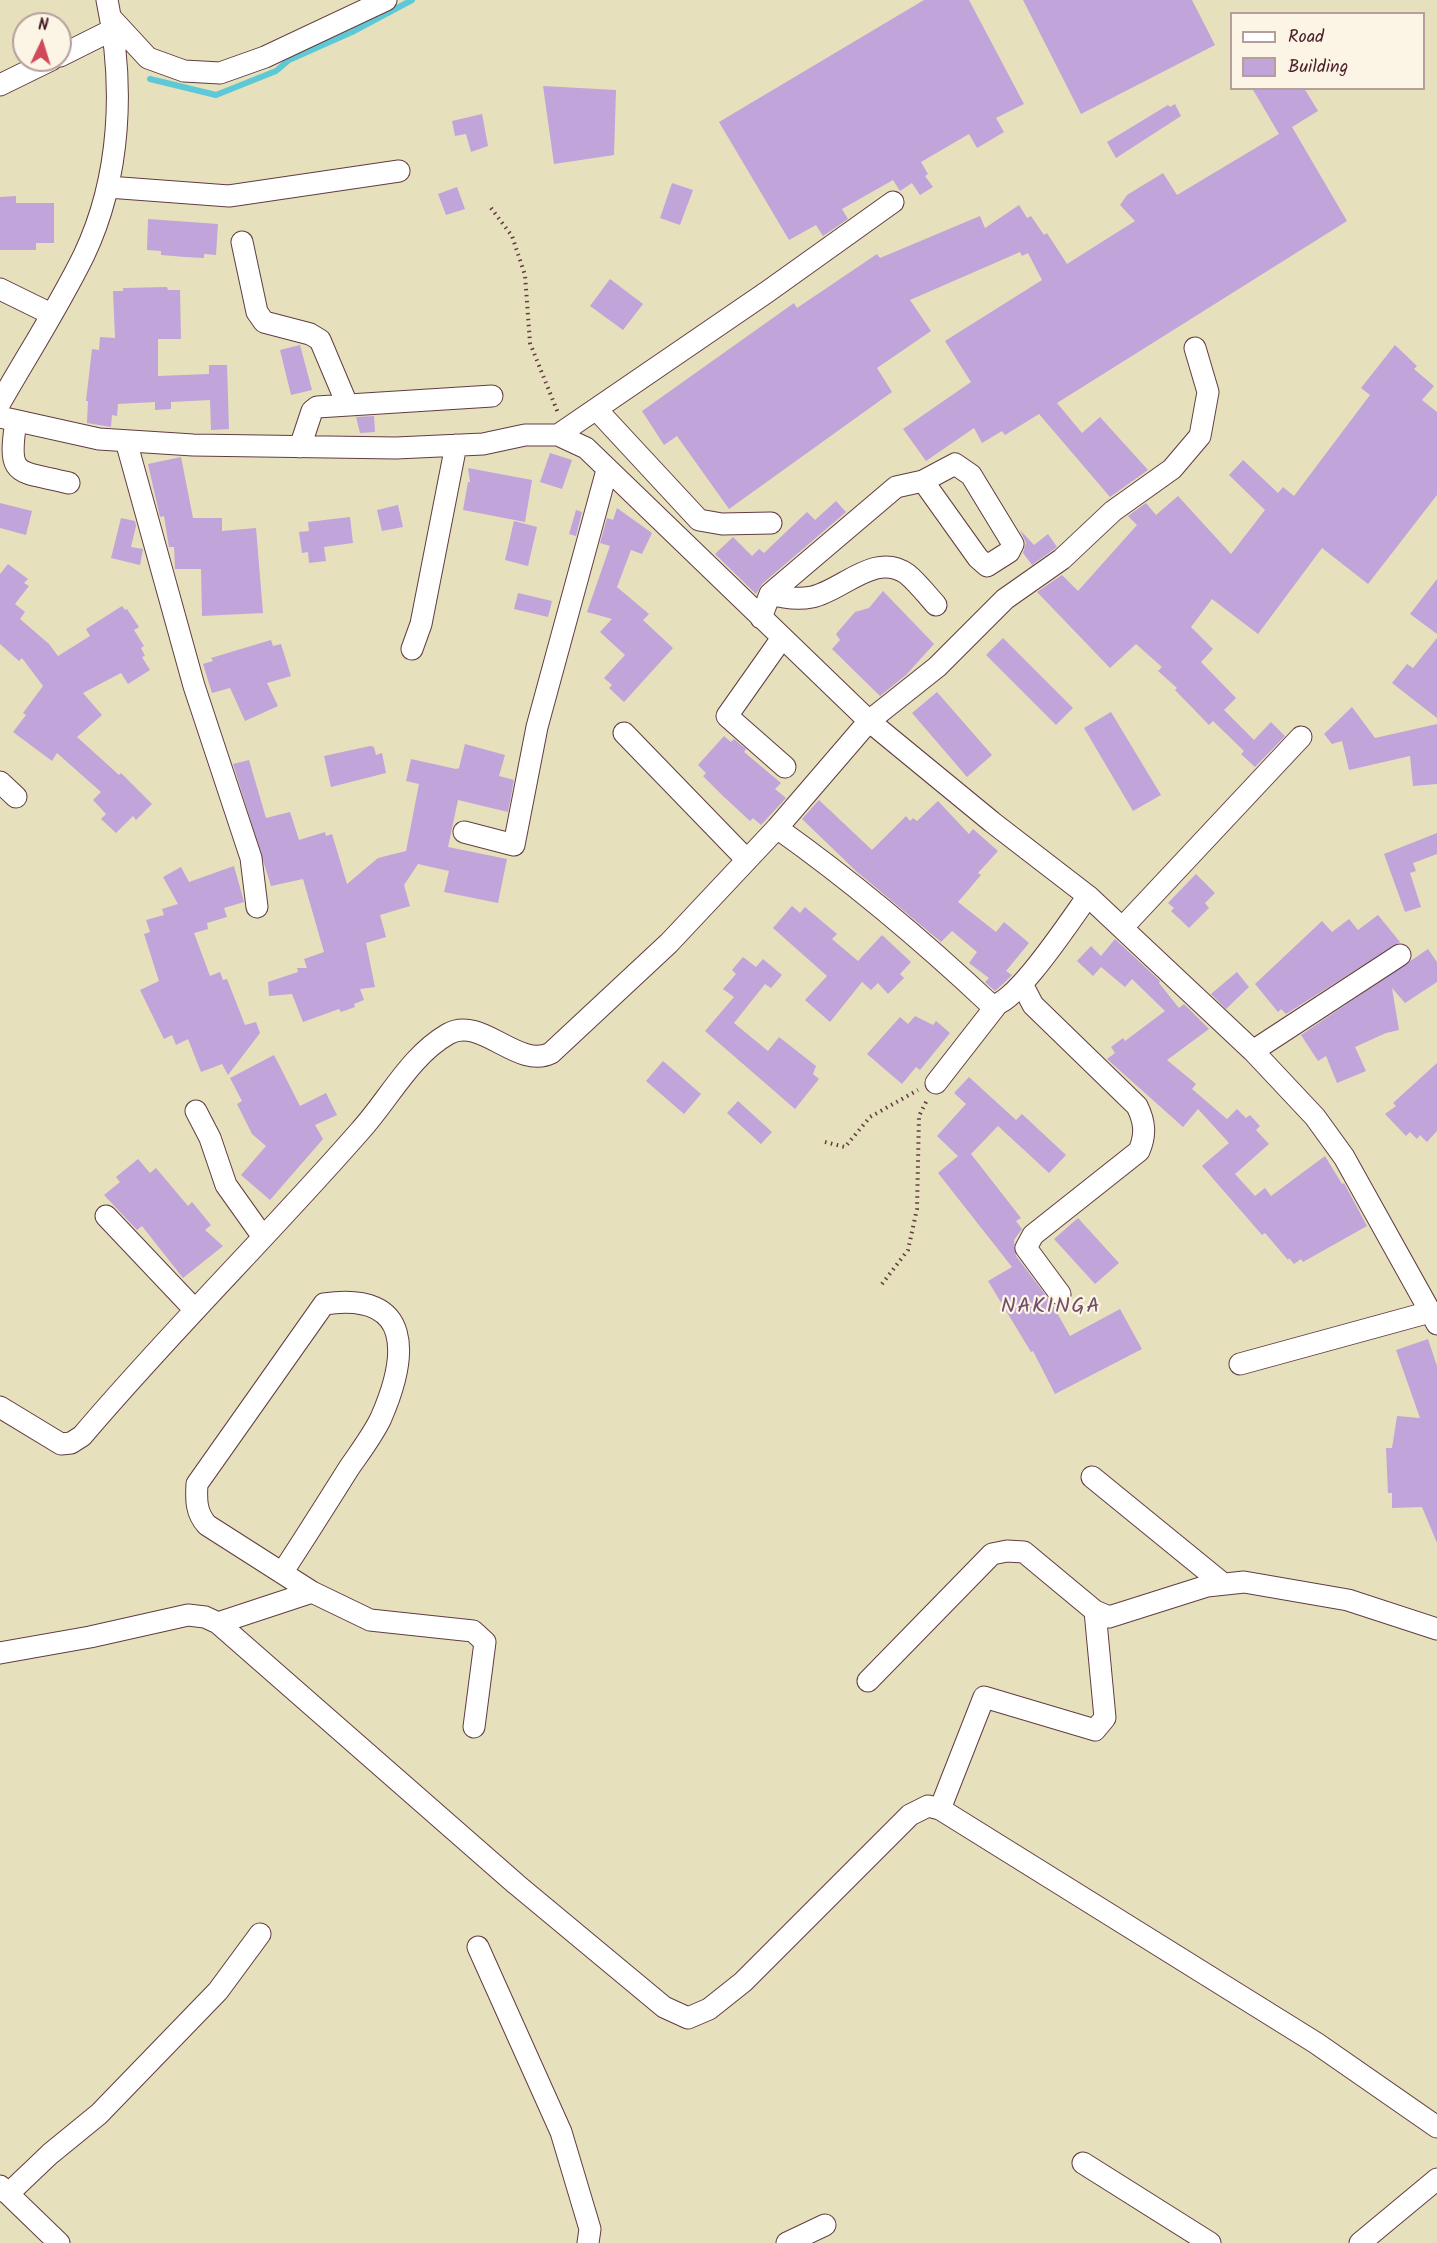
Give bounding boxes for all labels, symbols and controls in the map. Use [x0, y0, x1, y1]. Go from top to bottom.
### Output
north arrow [12, 12, 72, 72]
legend [1230, 12, 1425, 90]
text: N [37, 13, 49, 38]
text: Road [1288, 23, 1324, 52]
text: Building [1288, 53, 1348, 82]
district label: NAKINGA [1001, 1295, 1101, 1321]

